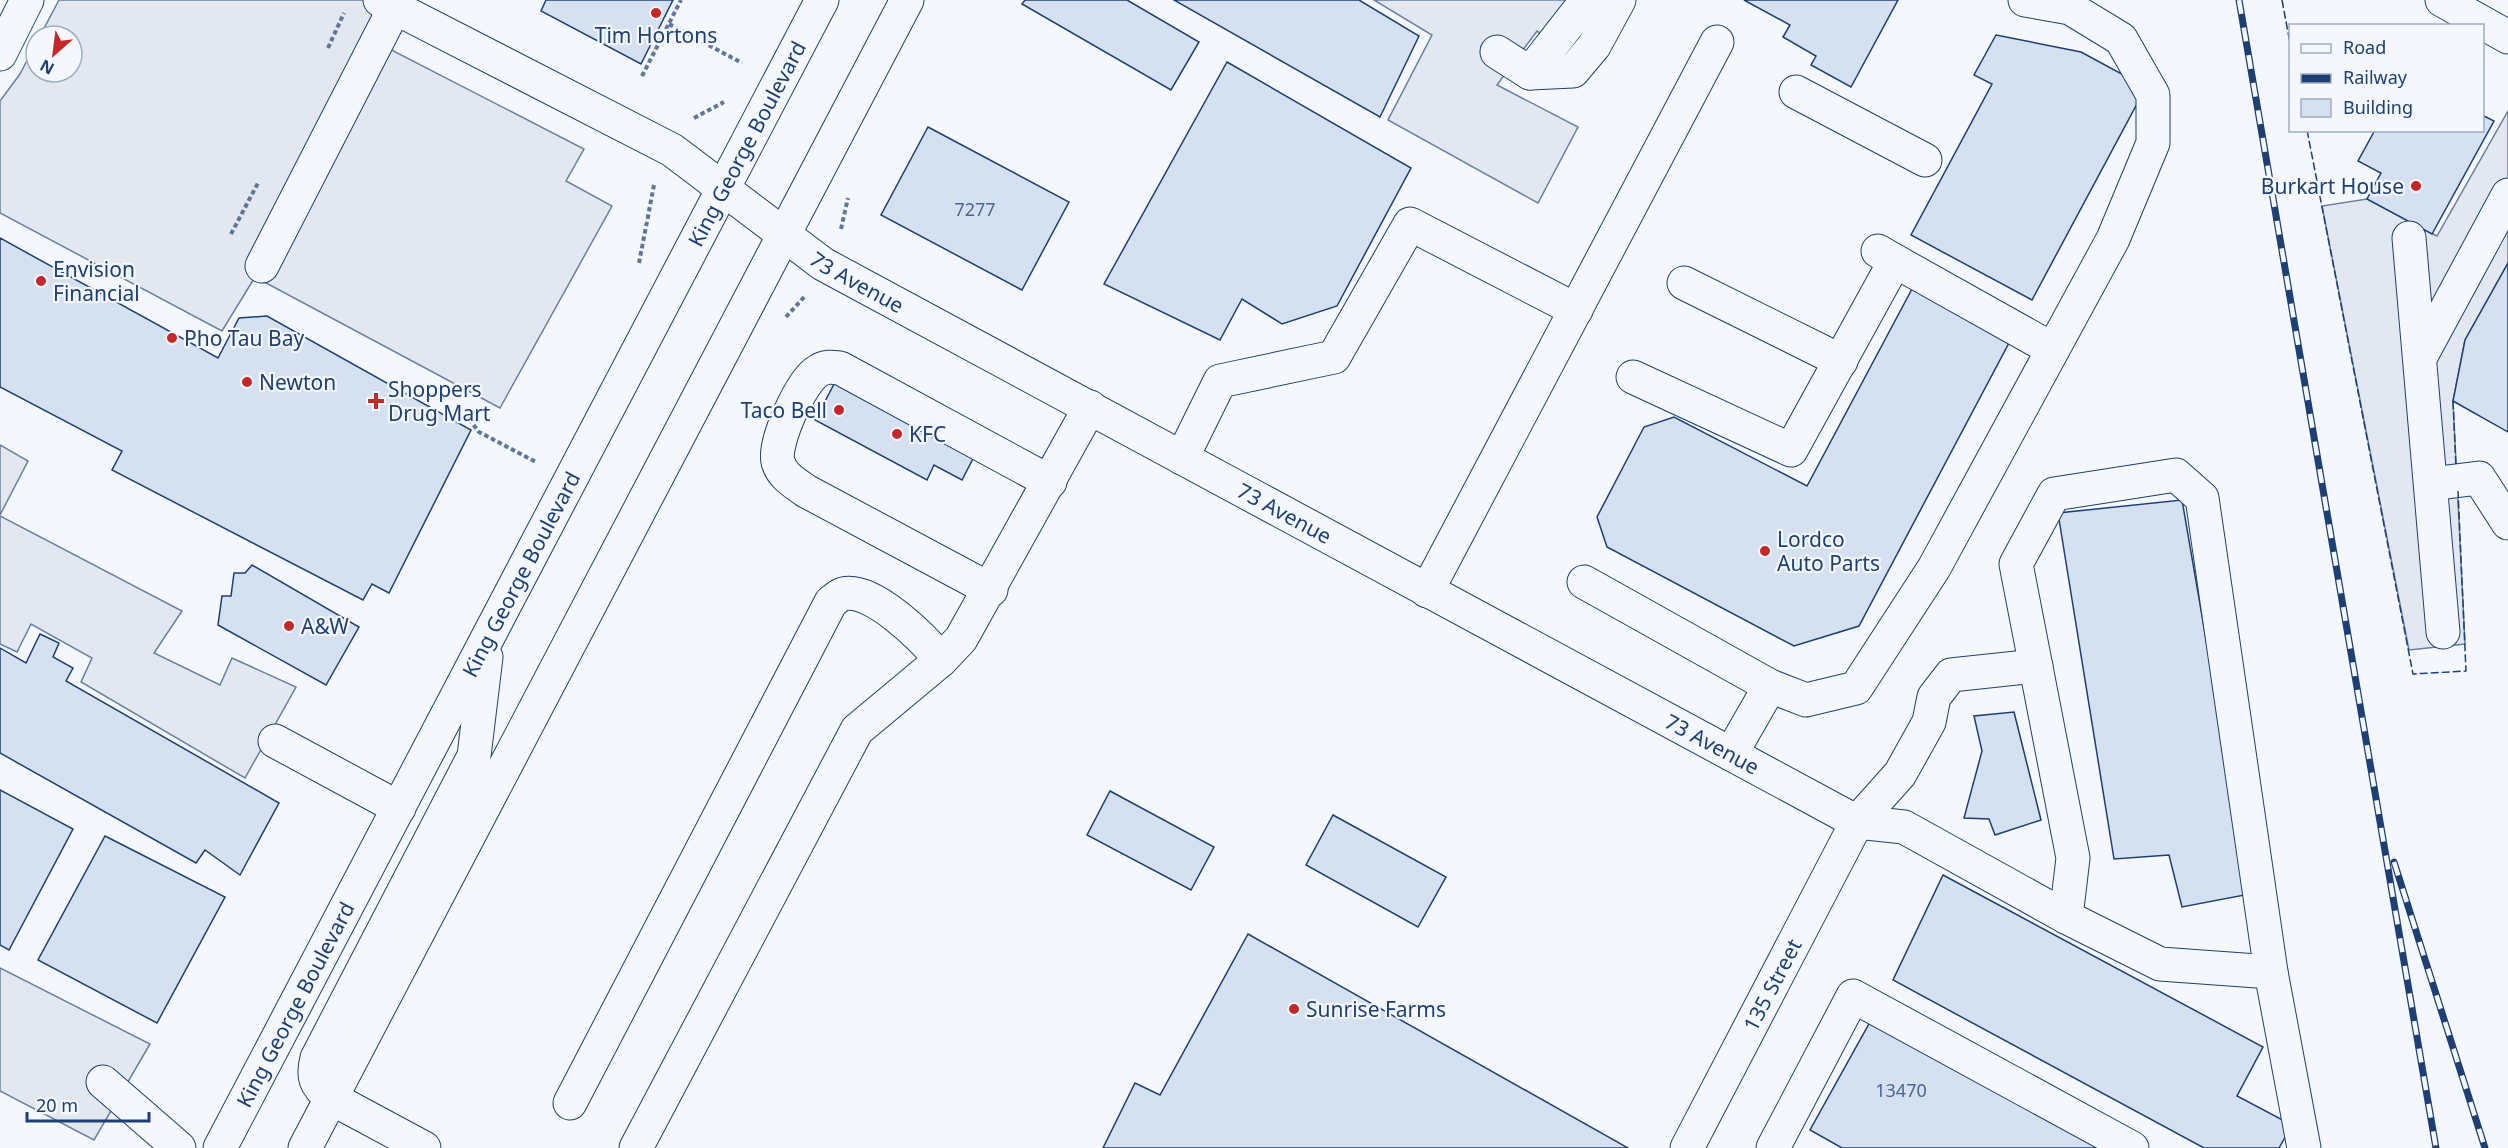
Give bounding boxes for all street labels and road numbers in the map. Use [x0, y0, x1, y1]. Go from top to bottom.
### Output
street label: King George Boulevard [681, 36, 812, 251]
street label: 73 Avenue [804, 245, 909, 319]
street label: King George Boulevard [456, 467, 586, 682]
street label: 73 Avenue [1233, 476, 1337, 550]
street label: 73 Avenue [1660, 707, 1764, 781]
street label: King George Boulevard [230, 897, 361, 1112]
street label: 135 Street [1736, 934, 1808, 1036]

